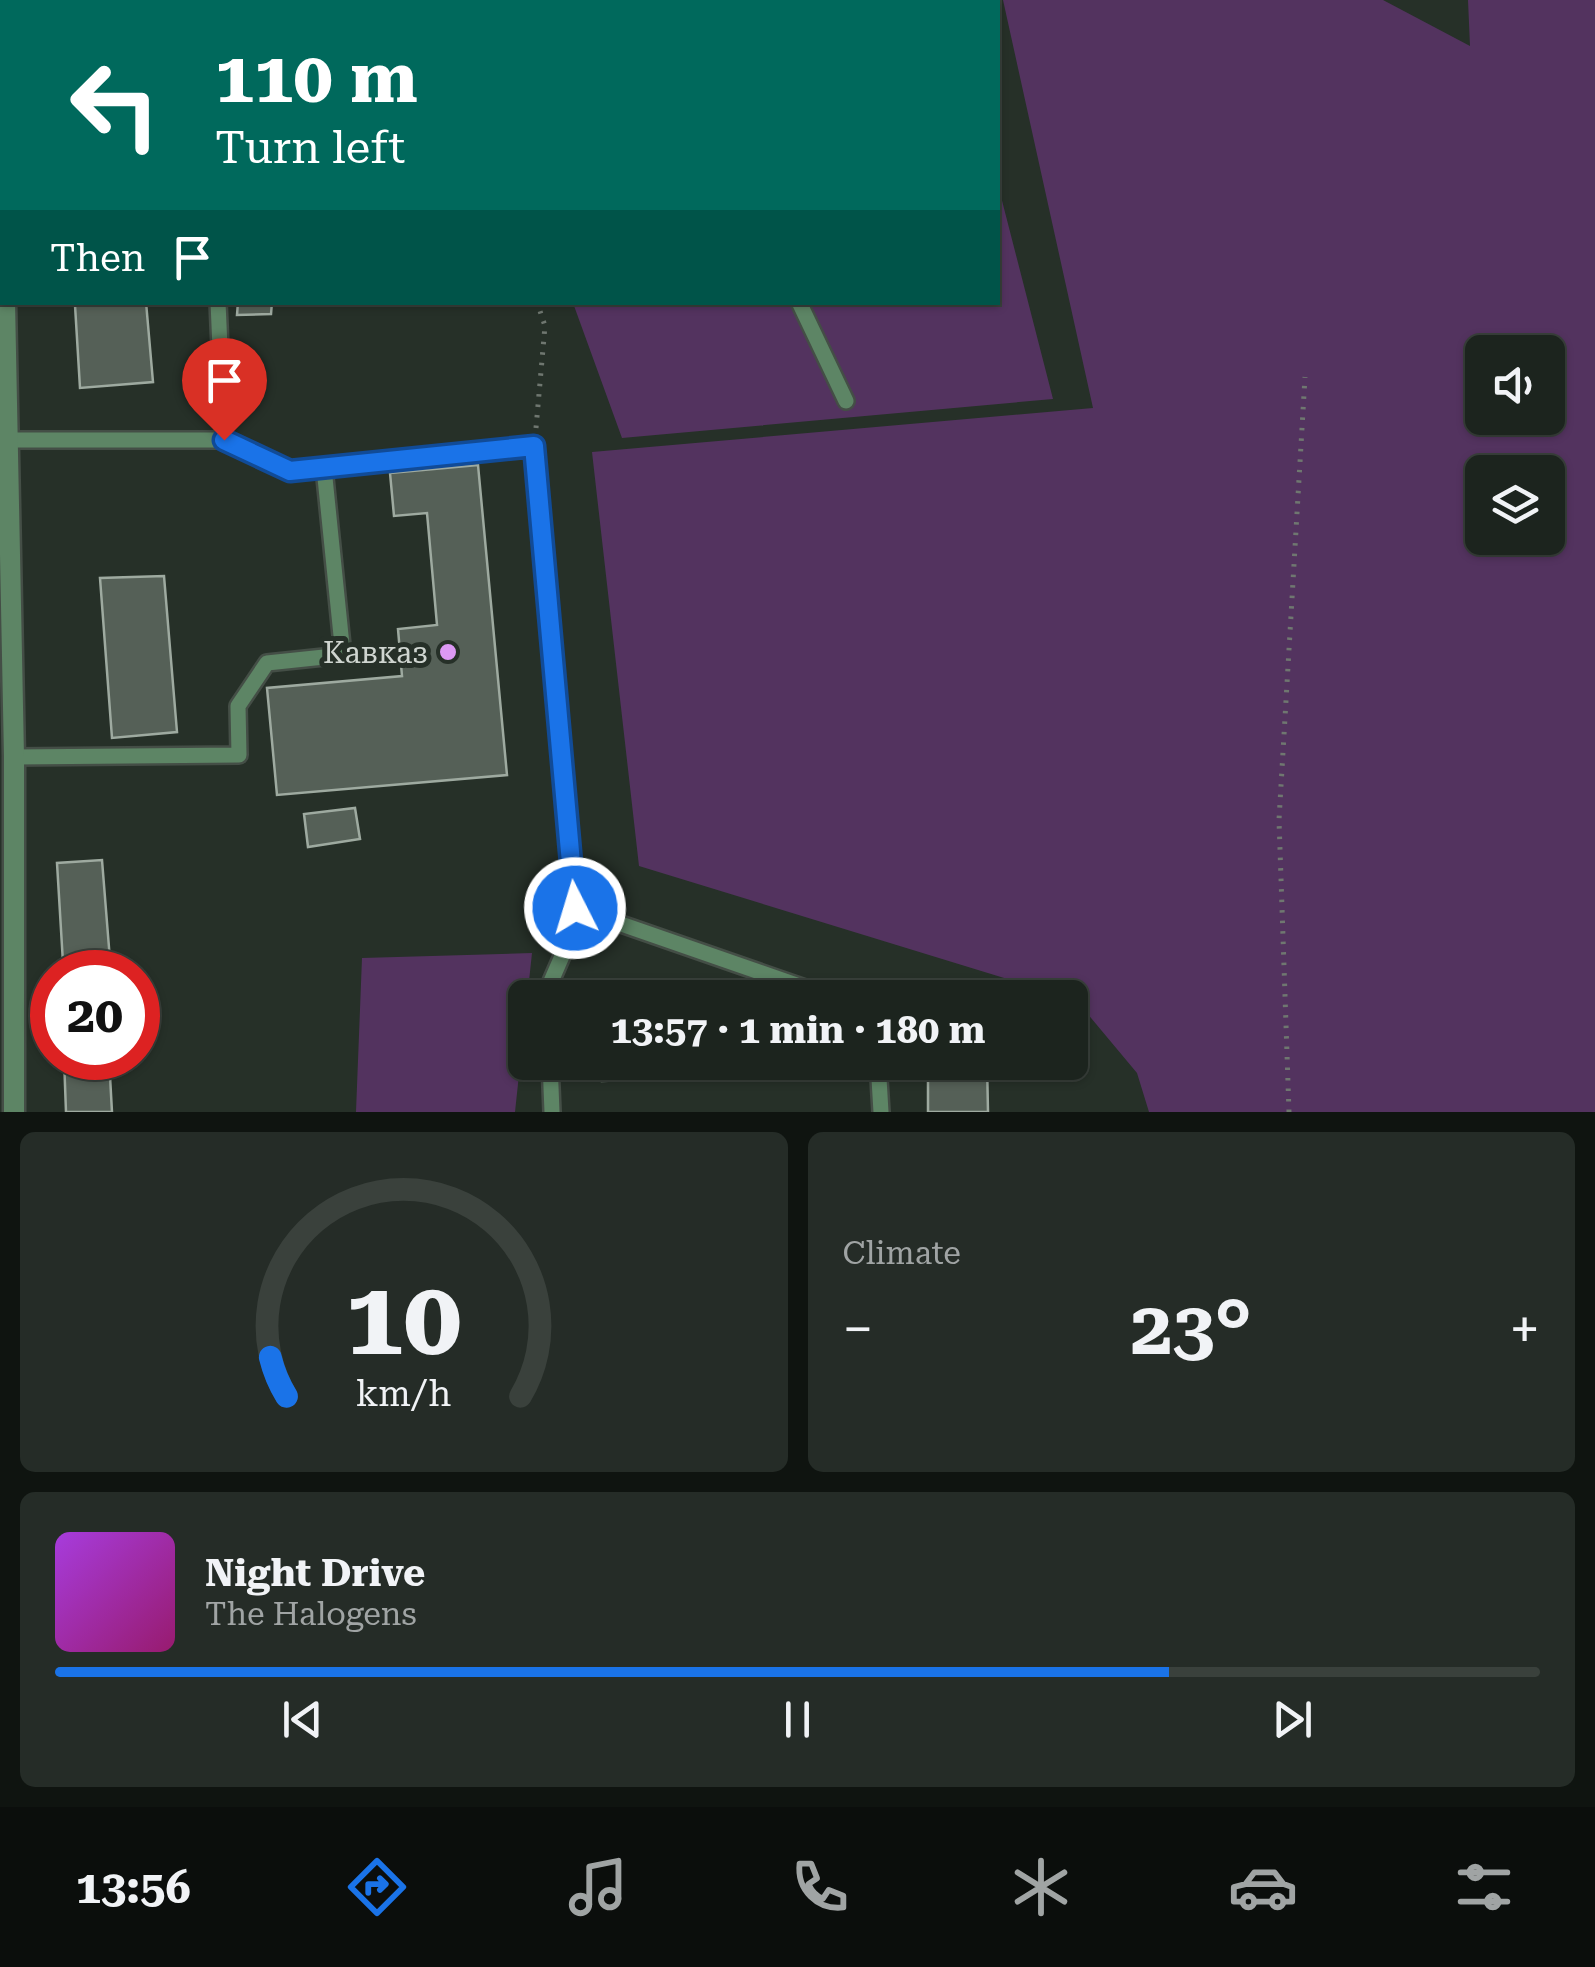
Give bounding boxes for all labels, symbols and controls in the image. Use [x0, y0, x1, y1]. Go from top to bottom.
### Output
text: 110 m [215, 37, 418, 119]
icon: left [50, 40, 180, 170]
text: Turn left [215, 121, 405, 174]
icon: arrive [165, 230, 220, 285]
text: Then [50, 236, 145, 280]
map controls [1465, 335, 1565, 555]
button: sound [1465, 335, 1565, 435]
pin [182, 338, 267, 441]
icon: arrive [197, 353, 252, 408]
button: layers [1465, 455, 1565, 555]
place label: Кавказ [323, 635, 428, 670]
marker: Кавказ [437, 641, 459, 663]
position arrow [523, 856, 627, 960]
speed limit sign: 20 [30, 950, 160, 1080]
text: 13:57 · 1 min · 180 m [611, 1008, 985, 1052]
text: Climate [843, 1234, 961, 1272]
text: 10 [346, 1258, 462, 1379]
text: 23° [1131, 1284, 1252, 1372]
text: − [843, 1297, 873, 1361]
text: + [1509, 1297, 1540, 1361]
text: km/h [356, 1373, 452, 1415]
text: Night Drive [205, 1551, 425, 1595]
text: The Halogens [205, 1595, 417, 1633]
icon: previous [275, 1692, 330, 1747]
icon: pause [770, 1692, 825, 1747]
icon: next [1265, 1692, 1320, 1747]
icon: directions [342, 1852, 412, 1922]
icon: music [563, 1852, 633, 1922]
icon: phone [785, 1852, 855, 1922]
icon: climate [1006, 1852, 1076, 1922]
icon: car [1228, 1852, 1298, 1922]
icon: filters [1449, 1852, 1519, 1922]
text: 13:56 [76, 1861, 191, 1914]

